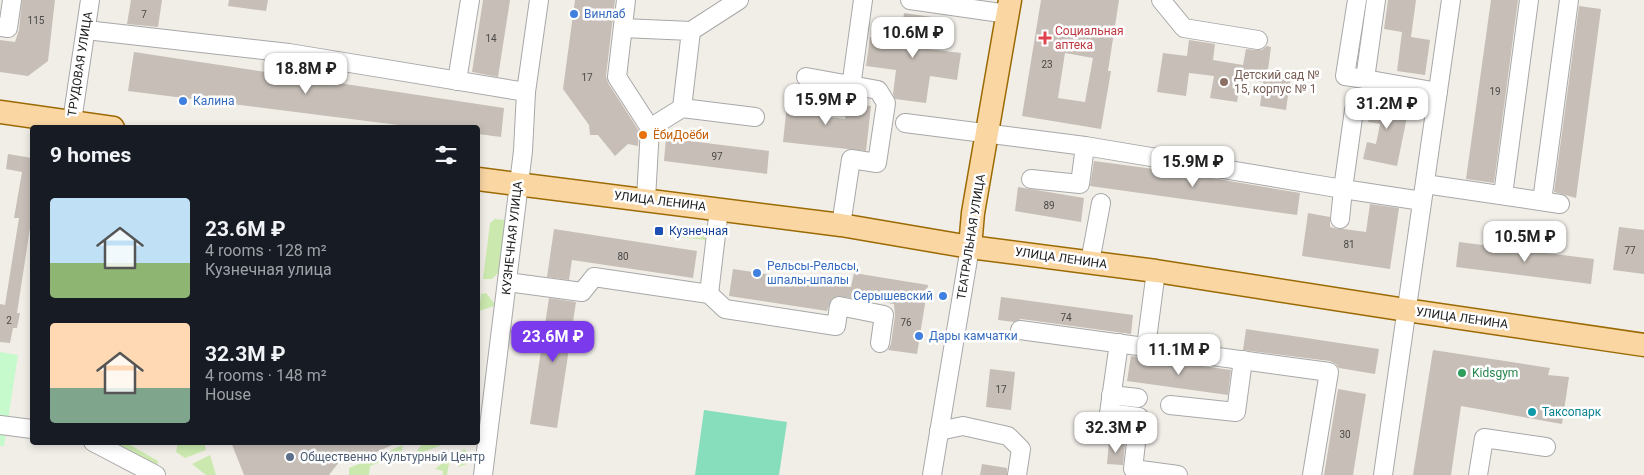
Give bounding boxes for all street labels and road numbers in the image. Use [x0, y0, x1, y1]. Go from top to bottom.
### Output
street label: ТРУДОВАЯ УЛИЦА [65, 10, 95, 117]
street label: ТЕАТРАЛЬНАЯ УЛИЦА [954, 173, 988, 301]
street label: КУЗНЕЧНАЯ УЛИЦА [499, 180, 525, 295]
street label: УЛИЦА ЛЕНИНА [613, 188, 707, 214]
street label: УЛИЦА ЛЕНИНА [1014, 245, 1108, 271]
street label: УЛИЦА ЛЕНИНА [1415, 305, 1509, 331]

